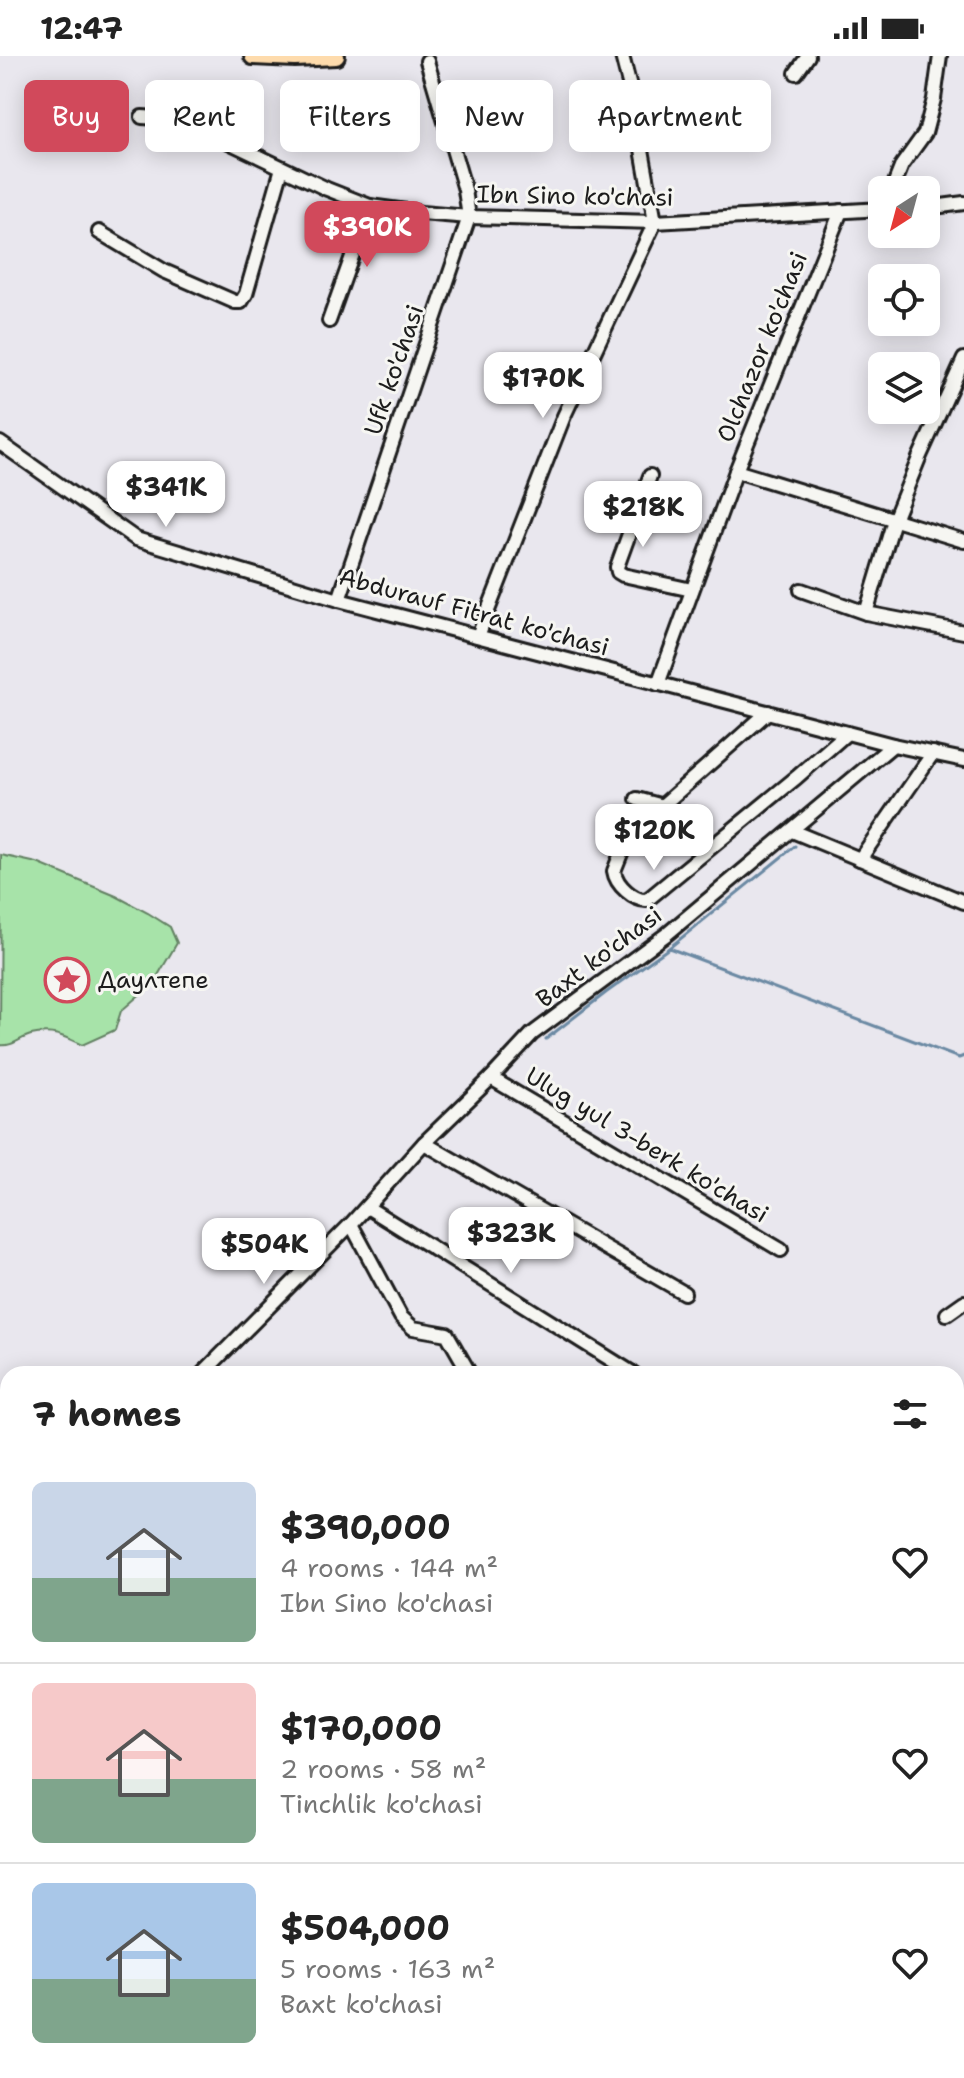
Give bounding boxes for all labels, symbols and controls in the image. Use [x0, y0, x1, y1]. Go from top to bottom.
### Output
text: 12:47 [40, 8, 123, 49]
chip: Buy [24, 80, 129, 152]
chip: Rent [145, 80, 264, 152]
chip: Filters [280, 80, 420, 152]
chip: New [436, 80, 553, 152]
chip: Apartment [569, 80, 771, 152]
north arrow [868, 176, 940, 248]
map controls [868, 176, 940, 424]
street label: Ibn Sino ko'chasi [476, 178, 674, 214]
pin: $390K [311, 201, 423, 269]
text: $390K [322, 209, 412, 244]
street label: Olchazor ko'chasi [709, 247, 815, 447]
button: locate [868, 264, 940, 336]
street label: Ufk ko'chasi [357, 301, 431, 439]
pin: $170K [487, 352, 599, 420]
button: layers [868, 352, 940, 424]
text: $170K [502, 360, 584, 395]
pin: $341K [110, 461, 222, 529]
text: $341K [125, 469, 207, 504]
pin: $218K [587, 481, 699, 549]
text: $218K [602, 489, 684, 524]
street label: Abdurauf Fitrat ko'chasi [335, 561, 613, 663]
pin: $120K [598, 804, 710, 872]
text: $120K [613, 812, 695, 847]
street label: Baxt ko'chasi [529, 899, 669, 1015]
place icon: Даултепе [43, 956, 91, 1004]
place label: Даултепе [98, 964, 209, 996]
street label: Ulug yul 3-berk ko'chasi [520, 1060, 774, 1230]
pin: $323K [455, 1207, 567, 1275]
text: $323K [467, 1215, 555, 1250]
pin: $504K [208, 1218, 320, 1286]
text: $504K [220, 1226, 308, 1261]
text: 7 homes [32, 1391, 181, 1437]
icon: filters [888, 1392, 932, 1436]
text: $390,000 [280, 1504, 451, 1550]
icon: home [96, 1514, 192, 1610]
icon: heart [888, 1540, 932, 1584]
text: 4 rooms · 144 m² [280, 1550, 498, 1585]
text: Ibn Sino ko'chasi [280, 1585, 493, 1620]
text: $170,000 [280, 1705, 442, 1751]
icon: home [96, 1715, 192, 1811]
icon: heart [888, 1741, 932, 1785]
text: 2 rooms · 58 m² [280, 1751, 486, 1786]
text: Tinchlik ko'chasi [280, 1786, 483, 1821]
text: $504,000 [280, 1905, 450, 1951]
icon: home [96, 1915, 192, 2011]
icon: heart [888, 1941, 932, 1985]
text: 5 rooms · 163 m² [280, 1951, 495, 1986]
text: Baxt ko'chasi [280, 1986, 443, 2021]

